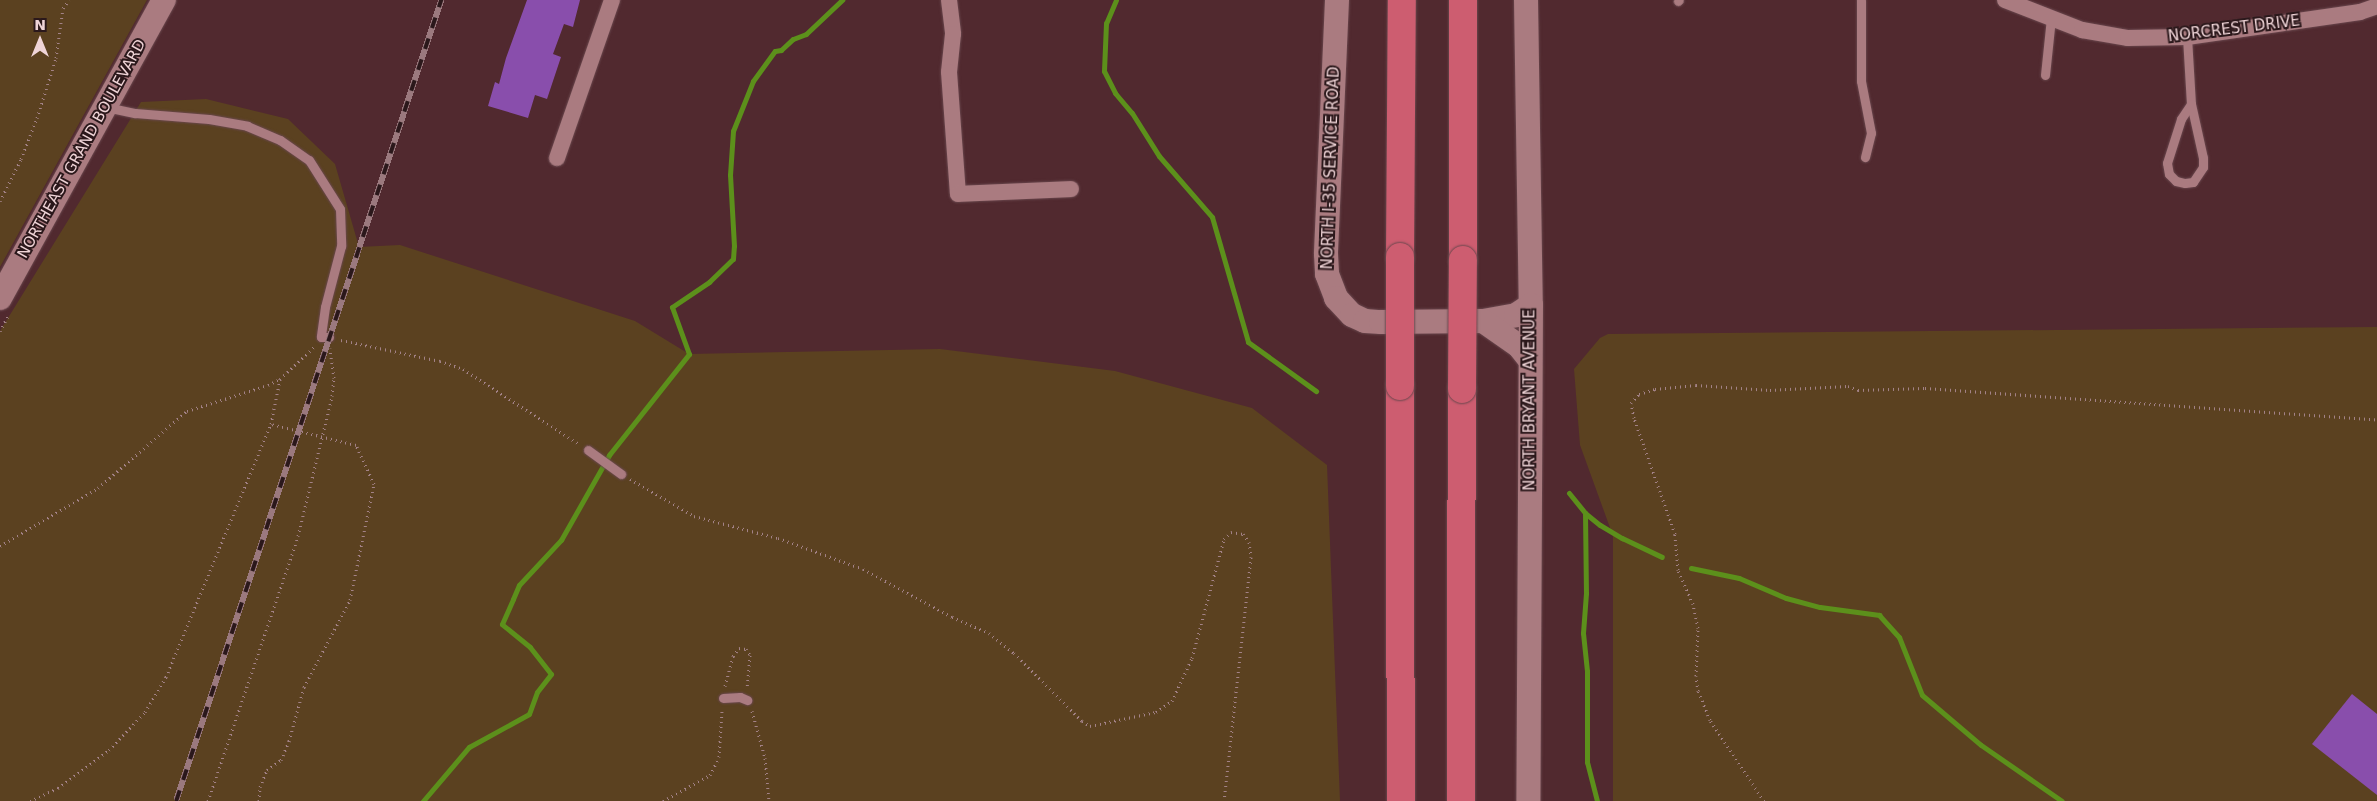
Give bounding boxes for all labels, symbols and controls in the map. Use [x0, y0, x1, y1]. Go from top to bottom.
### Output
street label: NORCREST DRIVE [2167, 12, 2301, 46]
north arrow [15, 15, 65, 65]
text: N [34, 17, 46, 33]
street label: NORTHEAST GRAND BOULEVARD [14, 36, 150, 262]
street label: NORTH I-35 SERVICE ROAD [1318, 66, 1344, 270]
street label: NORTH BRYANT AVENUE [1521, 309, 1539, 491]

